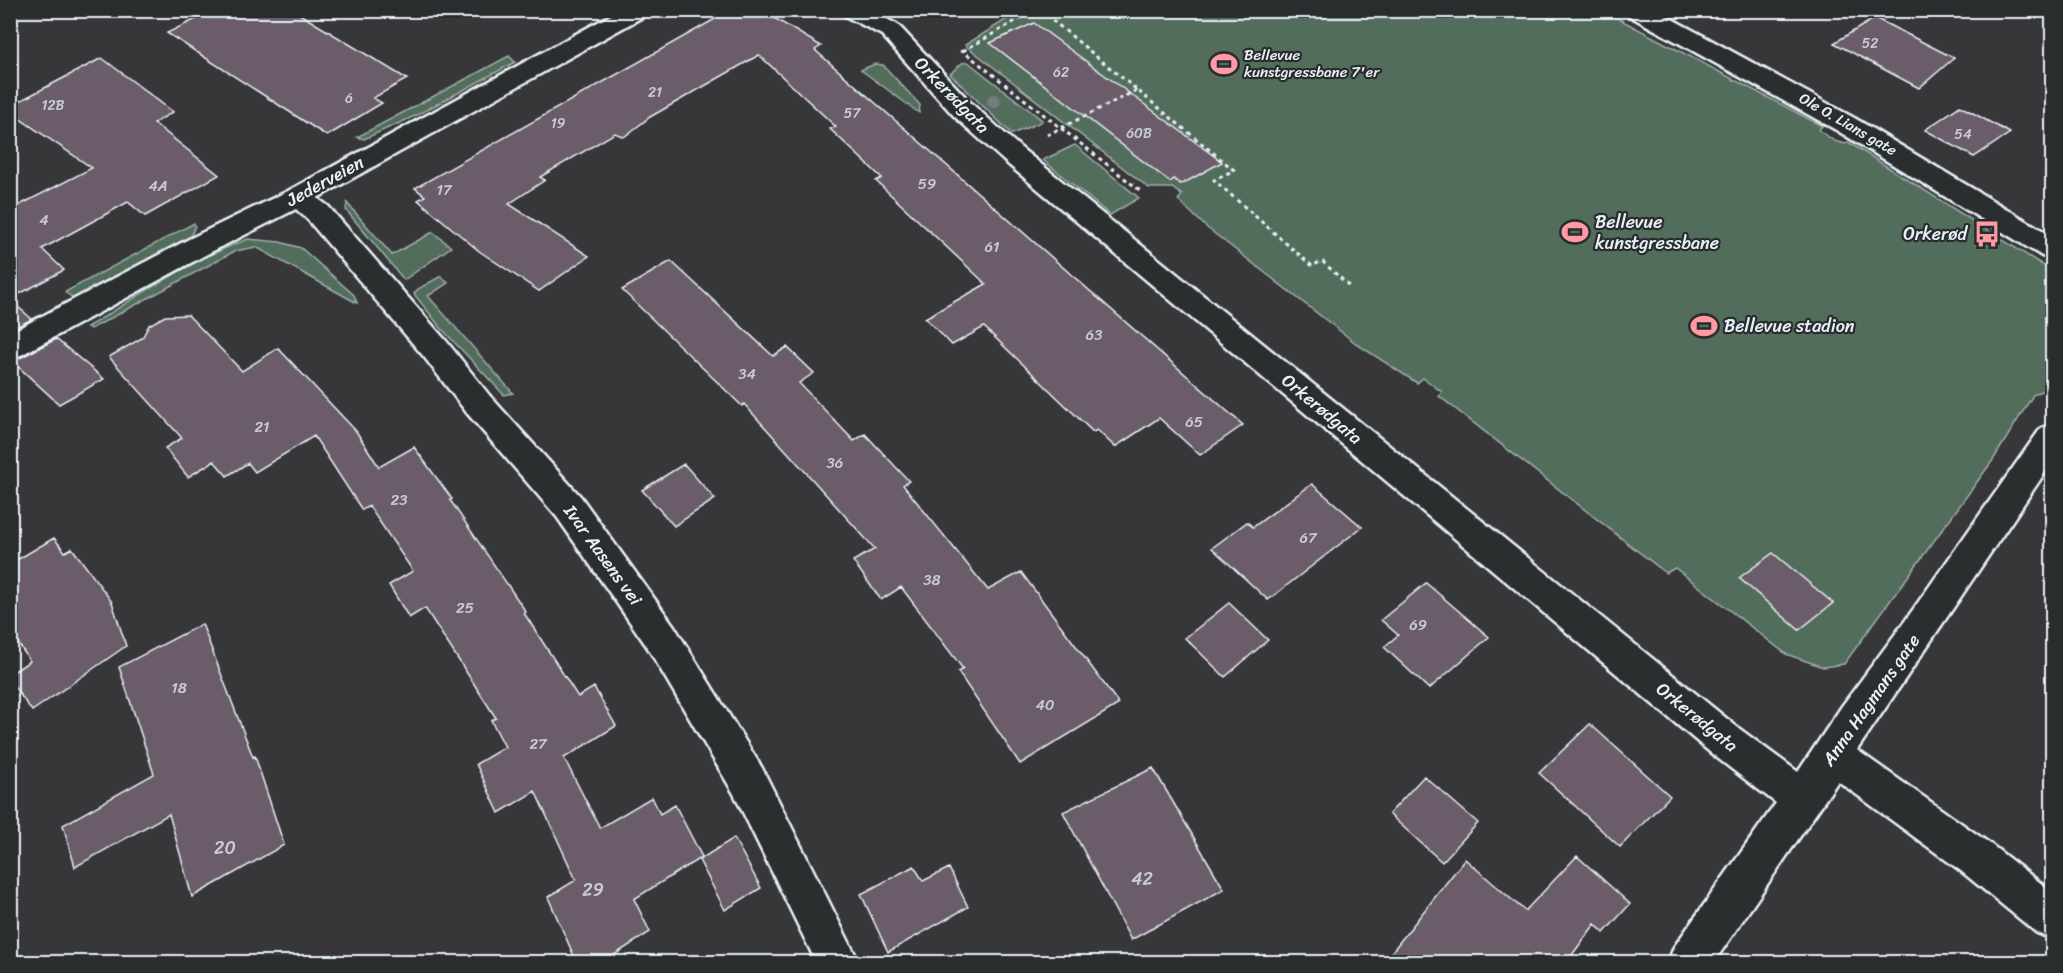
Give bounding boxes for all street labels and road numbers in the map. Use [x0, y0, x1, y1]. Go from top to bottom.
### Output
street label: Orkerødgata [906, 49, 998, 141]
street label: Ole O. Lians gate [1794, 85, 1902, 163]
street label: Jederveien [279, 146, 370, 216]
street label: Orkerødgata [1274, 365, 1370, 453]
street label: Ivar Aasens vei [555, 497, 651, 613]
street label: Anna Hagmans gate [1813, 627, 1929, 774]
street label: Orkerødgata [1649, 674, 1745, 760]

